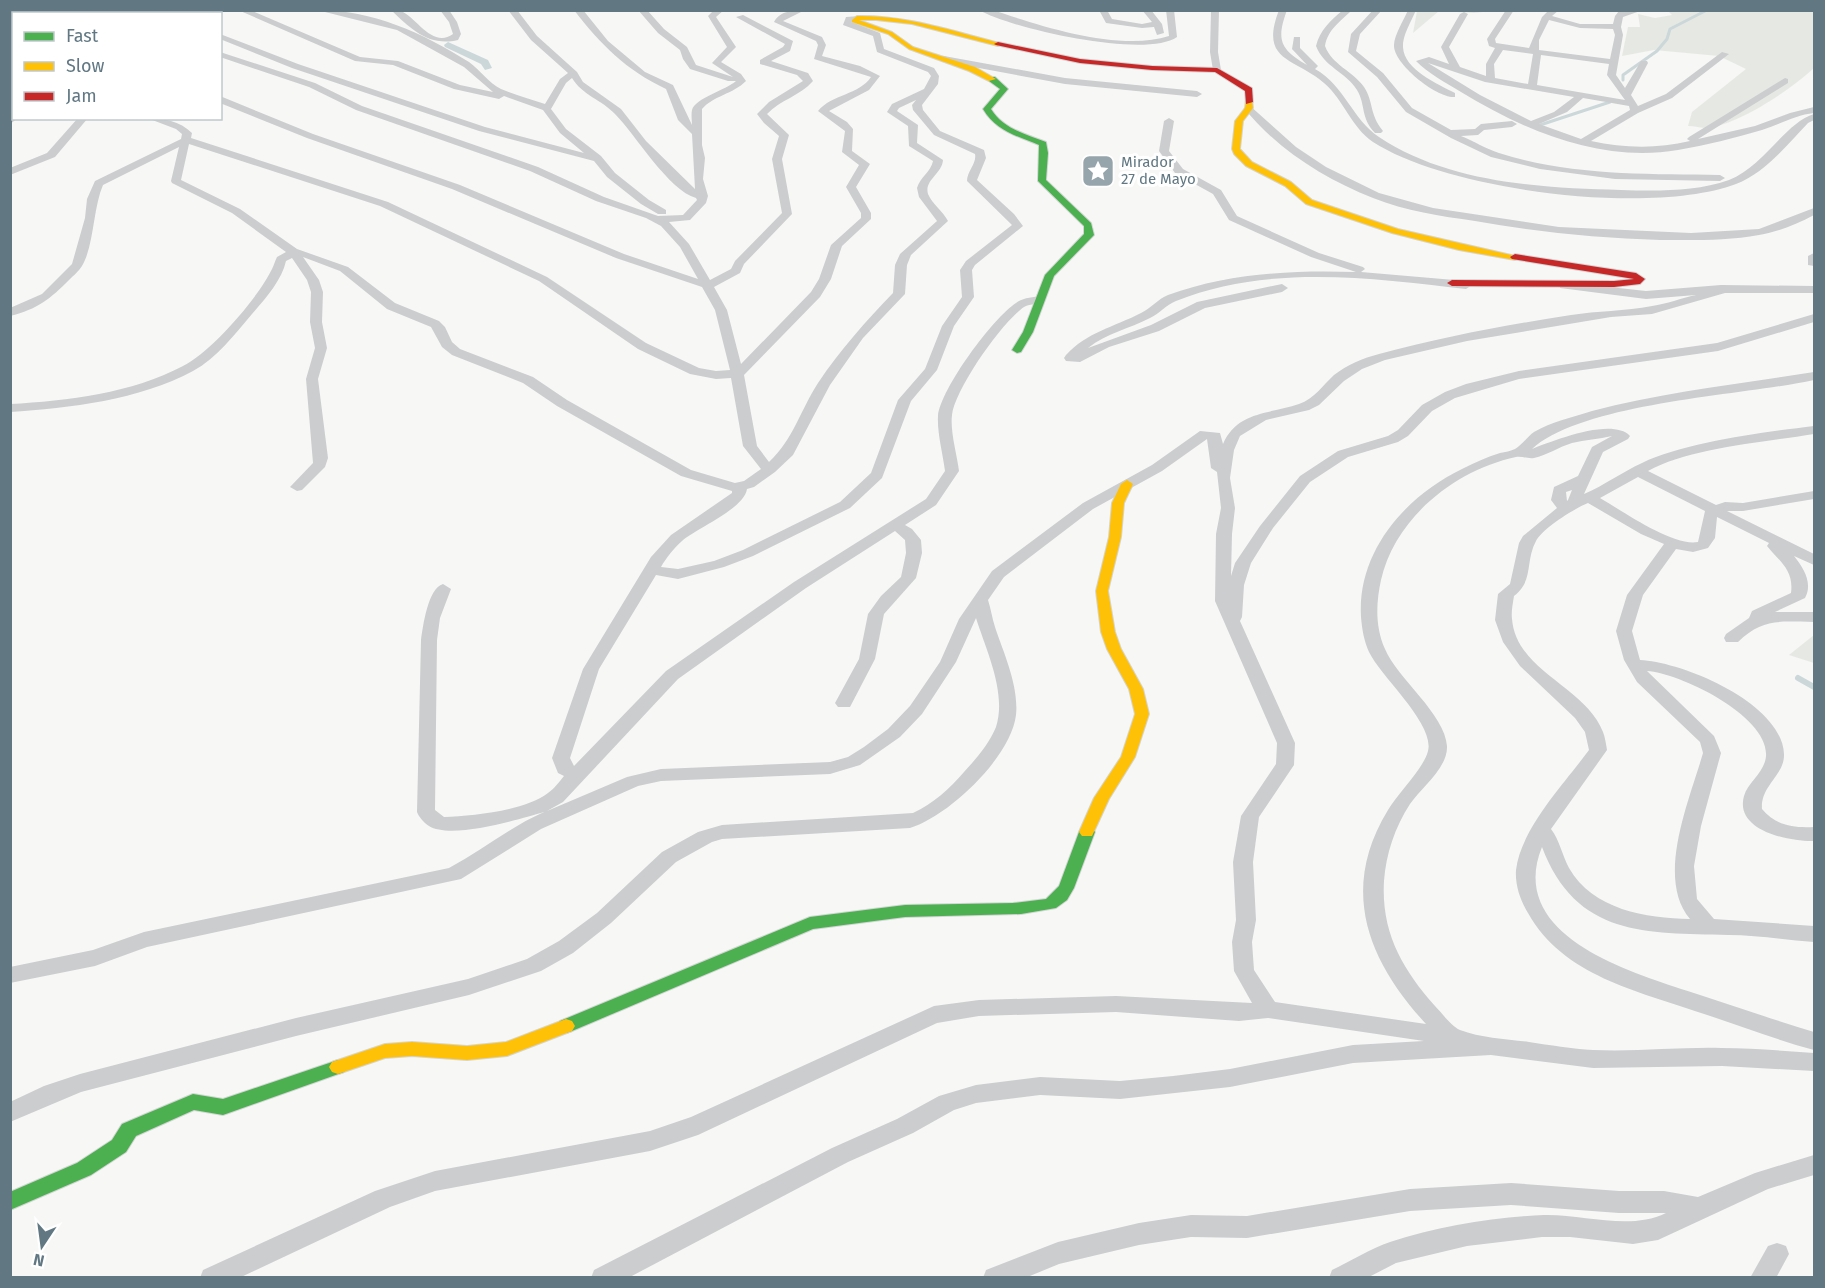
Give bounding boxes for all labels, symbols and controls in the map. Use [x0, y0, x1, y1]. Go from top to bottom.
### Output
legend [12, 12, 222, 120]
text: Fast [66, 25, 99, 47]
text: Slow [66, 55, 105, 77]
text: Jam [66, 85, 97, 107]
place icon: Mirador 27 de Mayo [1080, 153, 1116, 189]
place label: Mirador 27 de Mayo [1121, 153, 1196, 188]
north arrow [12, 1216, 72, 1276]
text: N [31, 1250, 46, 1271]

